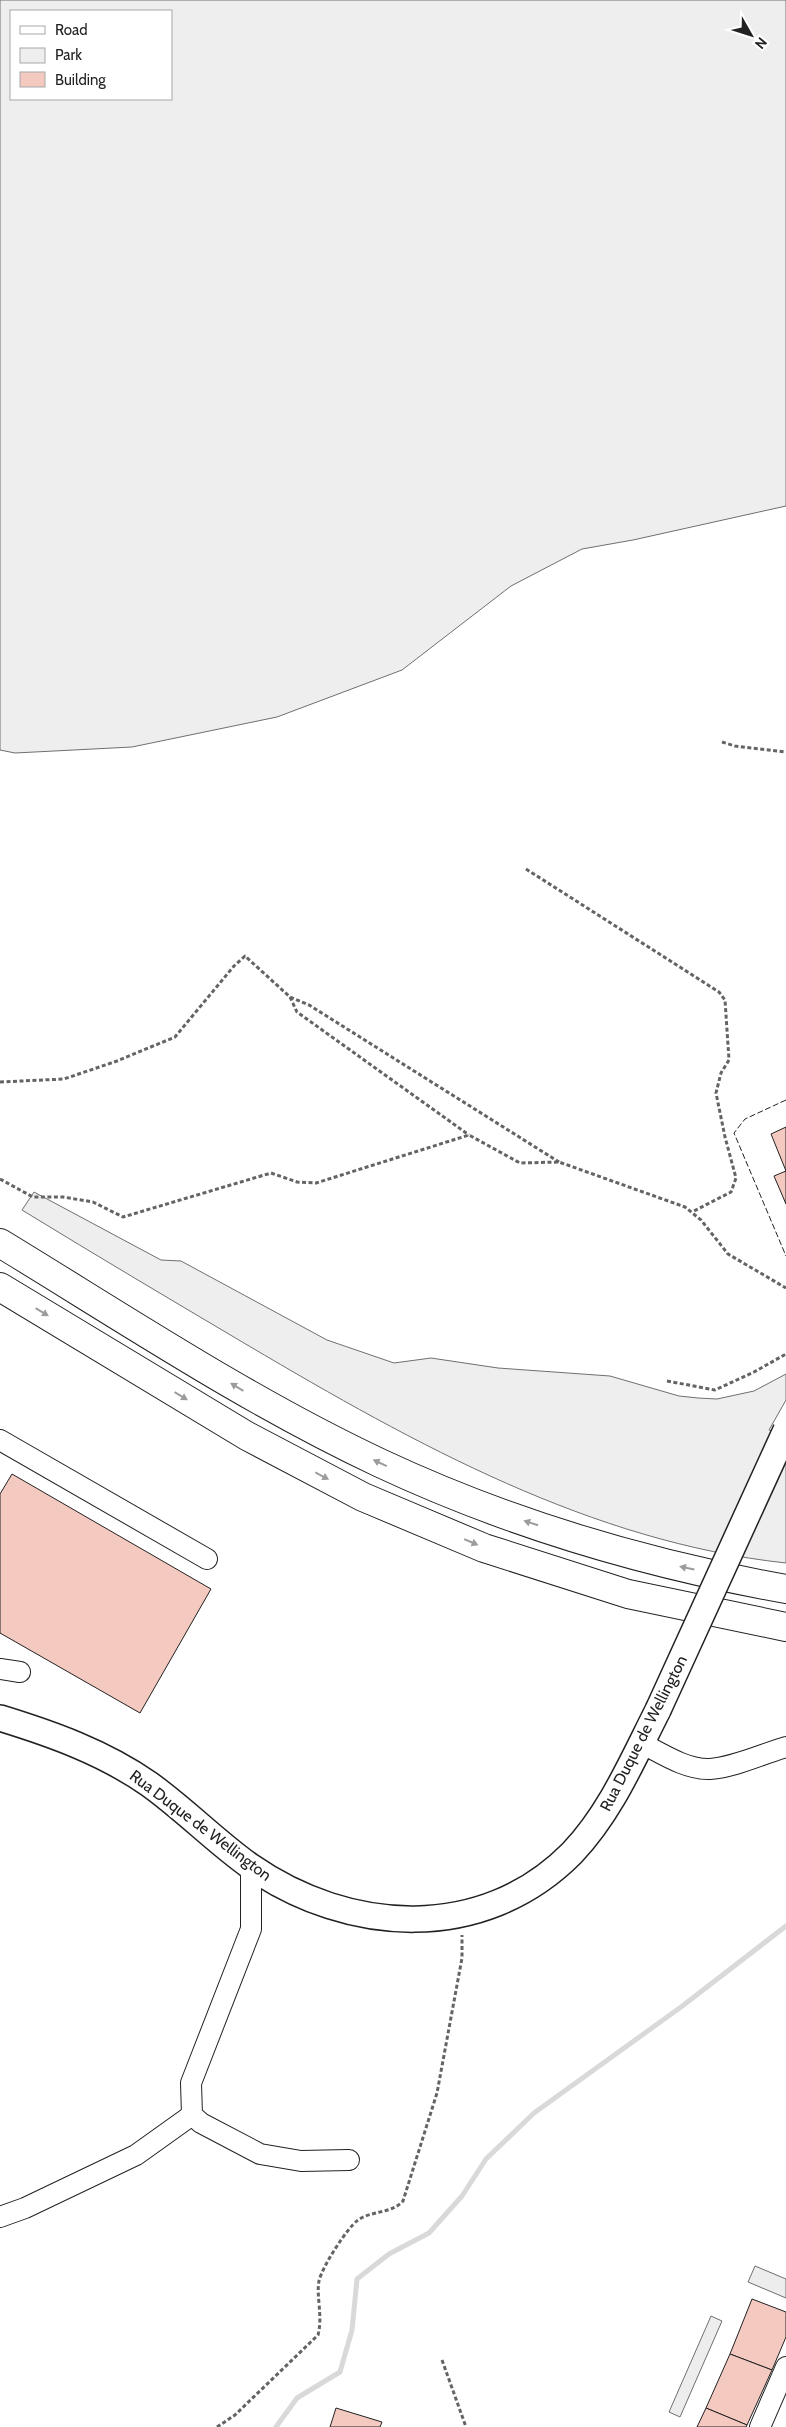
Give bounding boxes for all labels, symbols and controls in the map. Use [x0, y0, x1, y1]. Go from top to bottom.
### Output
legend [10, 10, 172, 100]
north arrow [726, 10, 776, 60]
text: Road [55, 21, 88, 39]
text: N [751, 34, 771, 53]
text: Park [55, 46, 82, 64]
text: Building [55, 71, 106, 89]
one-way arrow [35, 1308, 48, 1317]
one-way arrow [230, 1382, 243, 1391]
one-way arrow [174, 1392, 187, 1401]
one-way arrow [373, 1458, 387, 1466]
one-way arrow [315, 1472, 330, 1480]
one-way arrow [523, 1519, 538, 1527]
one-way arrow [464, 1538, 479, 1546]
one-way arrow [679, 1564, 695, 1572]
street label: Rua Duque de Wellington [596, 1652, 691, 1814]
street label: Rua Duque de Wellington [126, 1766, 275, 1885]

